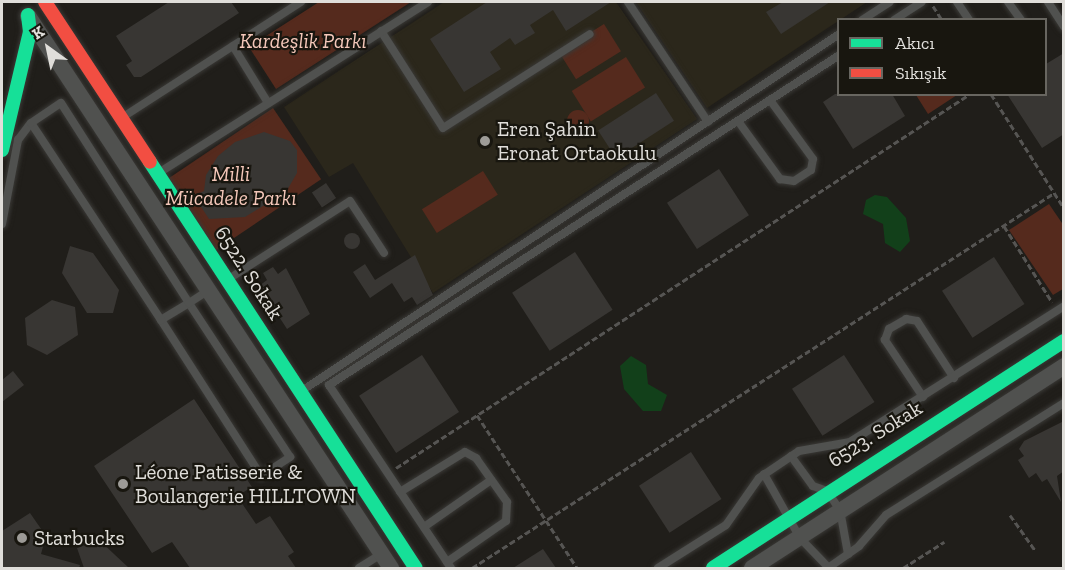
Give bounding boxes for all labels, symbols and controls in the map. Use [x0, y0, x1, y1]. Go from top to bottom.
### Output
north arrow [18, 18, 78, 78]
legend [837, 18, 1047, 96]
text: K [28, 22, 48, 43]
park label: Kardeşlik Parkı [239, 28, 367, 54]
text: Akıcı [895, 32, 934, 54]
text: Sıkışık [895, 62, 946, 84]
place label: Eren Şahin Eronat Ortaokulu [497, 116, 657, 166]
marker: Eren Şahin Eronat Ortaokulu [478, 134, 492, 148]
park label: Milli Mücadele Parkı [165, 161, 297, 211]
street label: 6522. Sokak [209, 221, 289, 325]
street label: 6523. Sokak [823, 395, 927, 473]
place label: Léone Patisserie & Boulangerie HILLTOWN [135, 459, 356, 509]
marker: Léone Patisserie & Boulangerie HILLTOWN [116, 477, 130, 491]
place label: Starbucks [34, 525, 125, 551]
marker: Starbucks [15, 531, 29, 545]

